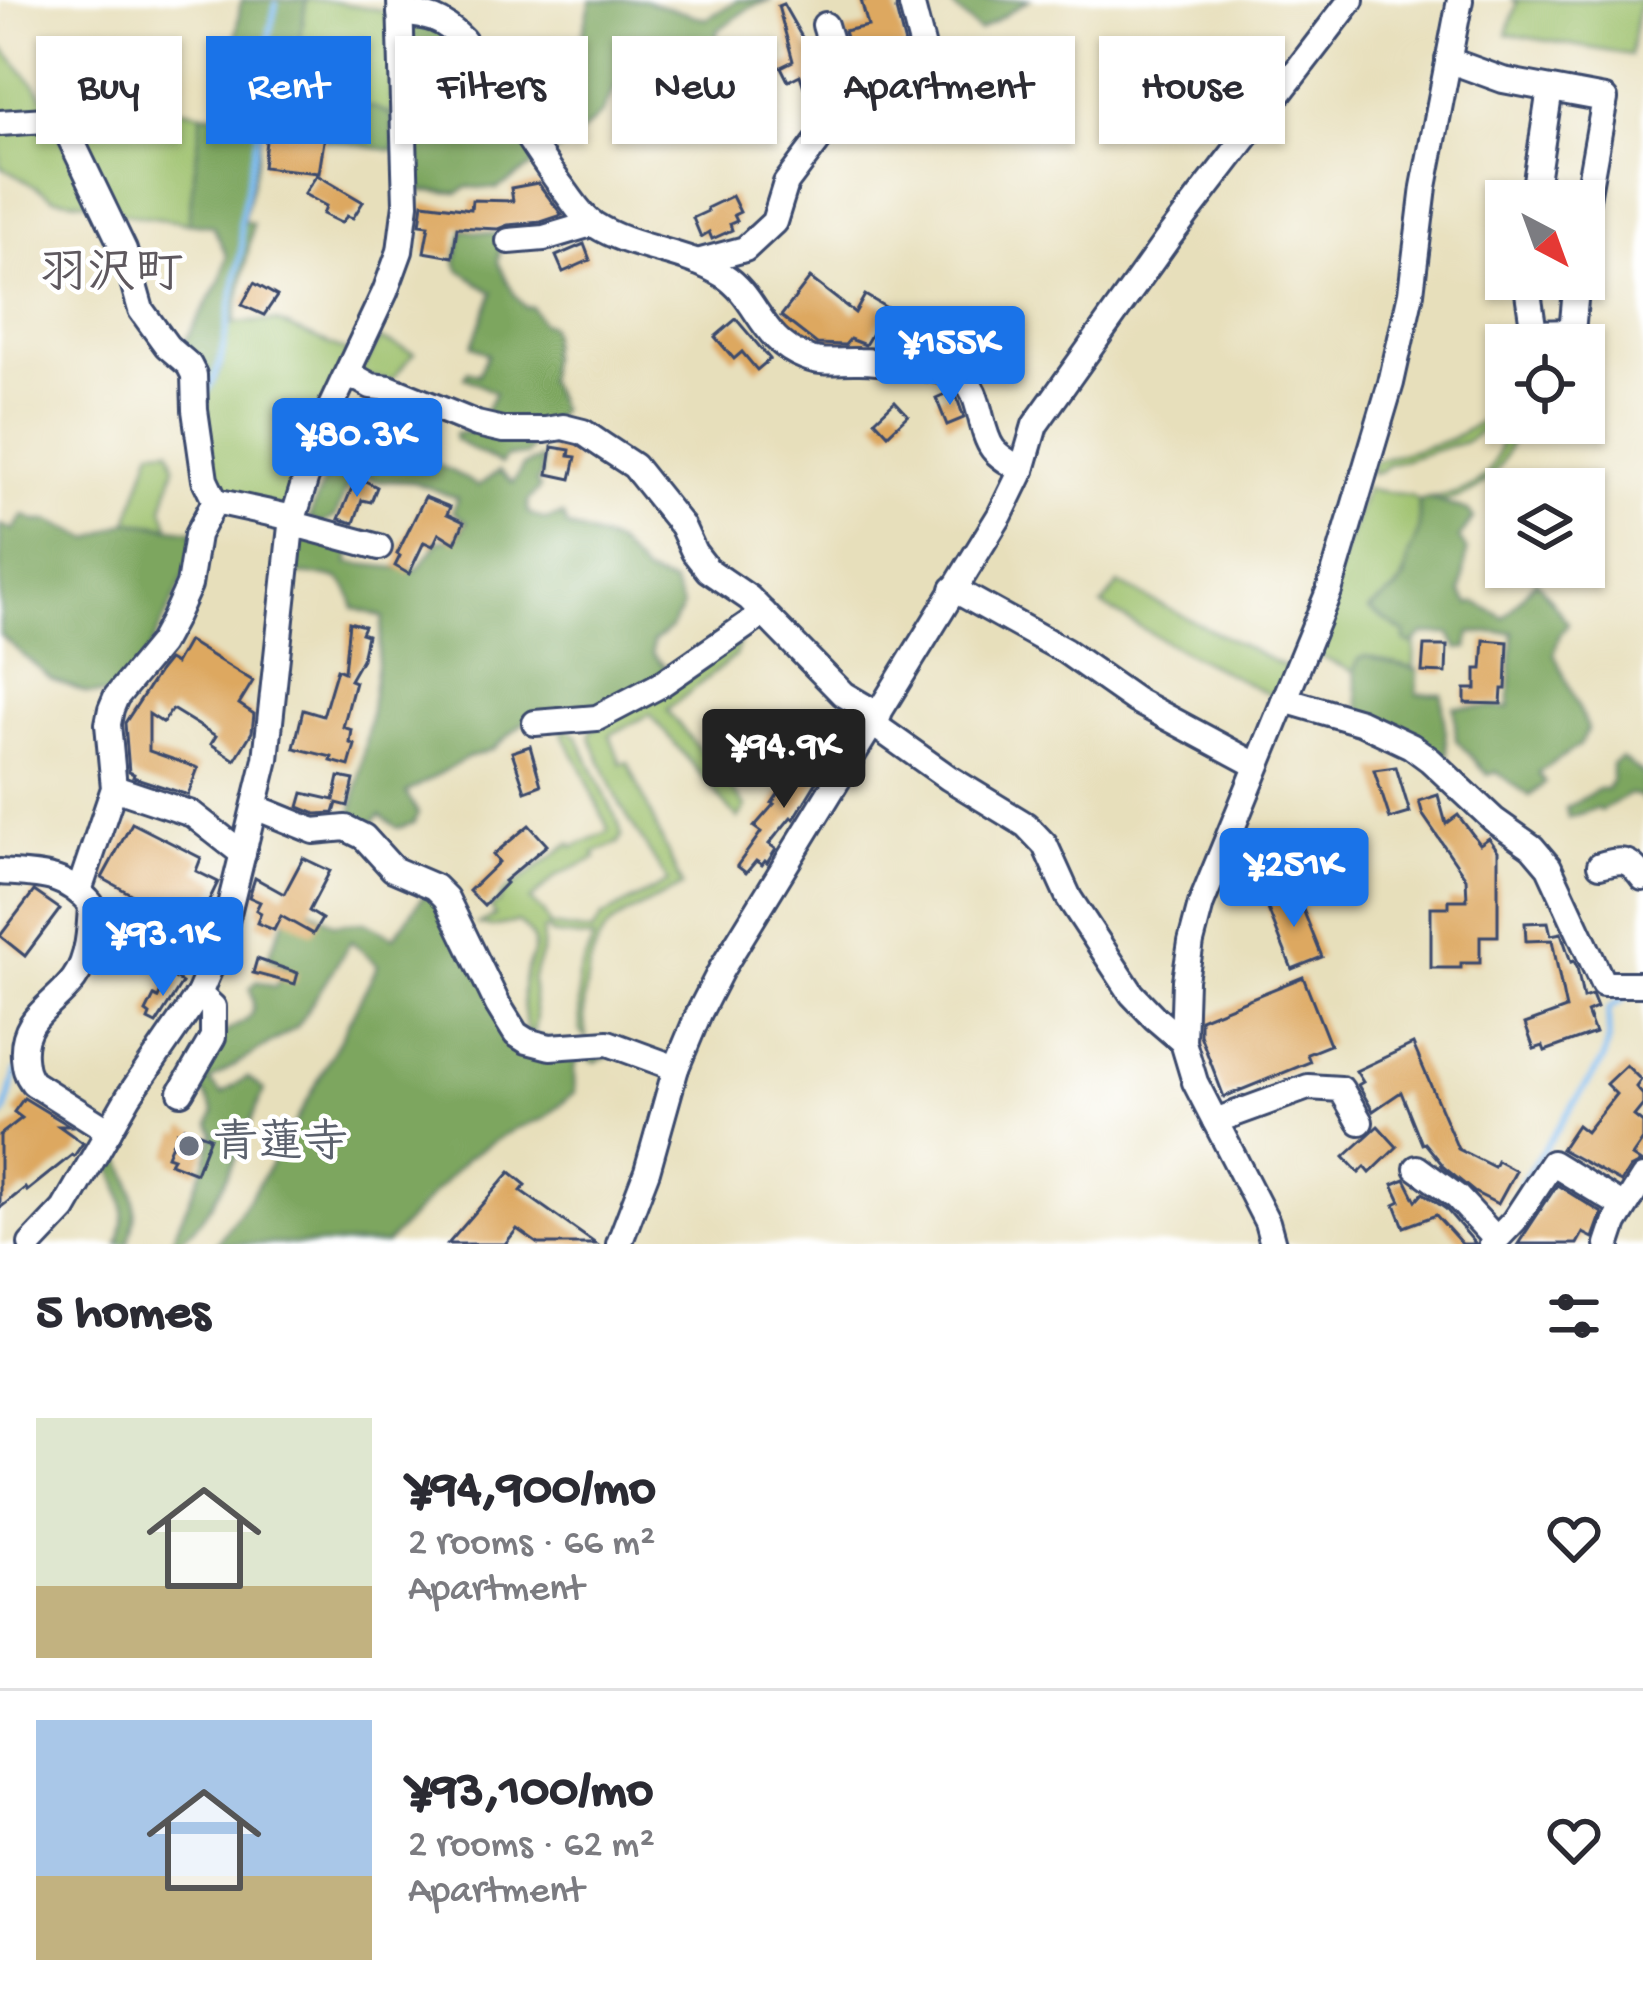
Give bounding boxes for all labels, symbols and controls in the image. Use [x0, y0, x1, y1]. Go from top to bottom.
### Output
chip: Buy [36, 36, 182, 144]
chip: Rent [206, 36, 371, 144]
chip: Filters [395, 36, 588, 144]
chip: New [612, 36, 777, 144]
chip: Apartment [801, 36, 1075, 144]
chip: House [1099, 36, 1285, 144]
north arrow [1485, 180, 1605, 300]
map controls [1485, 180, 1605, 588]
district label: 羽沢町 [39, 249, 183, 306]
pin: ¥155K [866, 306, 1034, 408]
text: ¥155K [902, 322, 998, 368]
button: locate [1485, 324, 1605, 444]
pin: ¥80.3K [259, 398, 455, 500]
text: ¥80.3K [299, 414, 415, 460]
button: layers [1485, 468, 1605, 588]
pin: ¥94.9K [686, 709, 882, 811]
text: ¥94.9K [729, 725, 839, 771]
pin: ¥251K [1210, 828, 1378, 930]
text: ¥251K [1247, 844, 1341, 890]
pin: ¥93.1K [65, 897, 261, 999]
text: ¥93.1K [109, 913, 217, 959]
place label: 青蓮寺 [213, 1118, 348, 1173]
marker: 青蓮寺 [176, 1133, 202, 1159]
icon: filters [1541, 1283, 1607, 1349]
text: 5 homes [36, 1286, 210, 1346]
text: ¥94,900/mo [408, 1462, 656, 1522]
icon: home [132, 1466, 276, 1610]
icon: heart [1541, 1505, 1607, 1571]
text: 2 rooms · 66 m² [408, 1522, 655, 1568]
text: Apartment [408, 1568, 584, 1614]
text: ¥93,100/mo [408, 1764, 653, 1824]
icon: home [132, 1768, 276, 1912]
icon: heart [1541, 1807, 1607, 1873]
text: 2 rooms · 62 m² [408, 1824, 655, 1870]
text: Apartment [408, 1870, 584, 1916]

